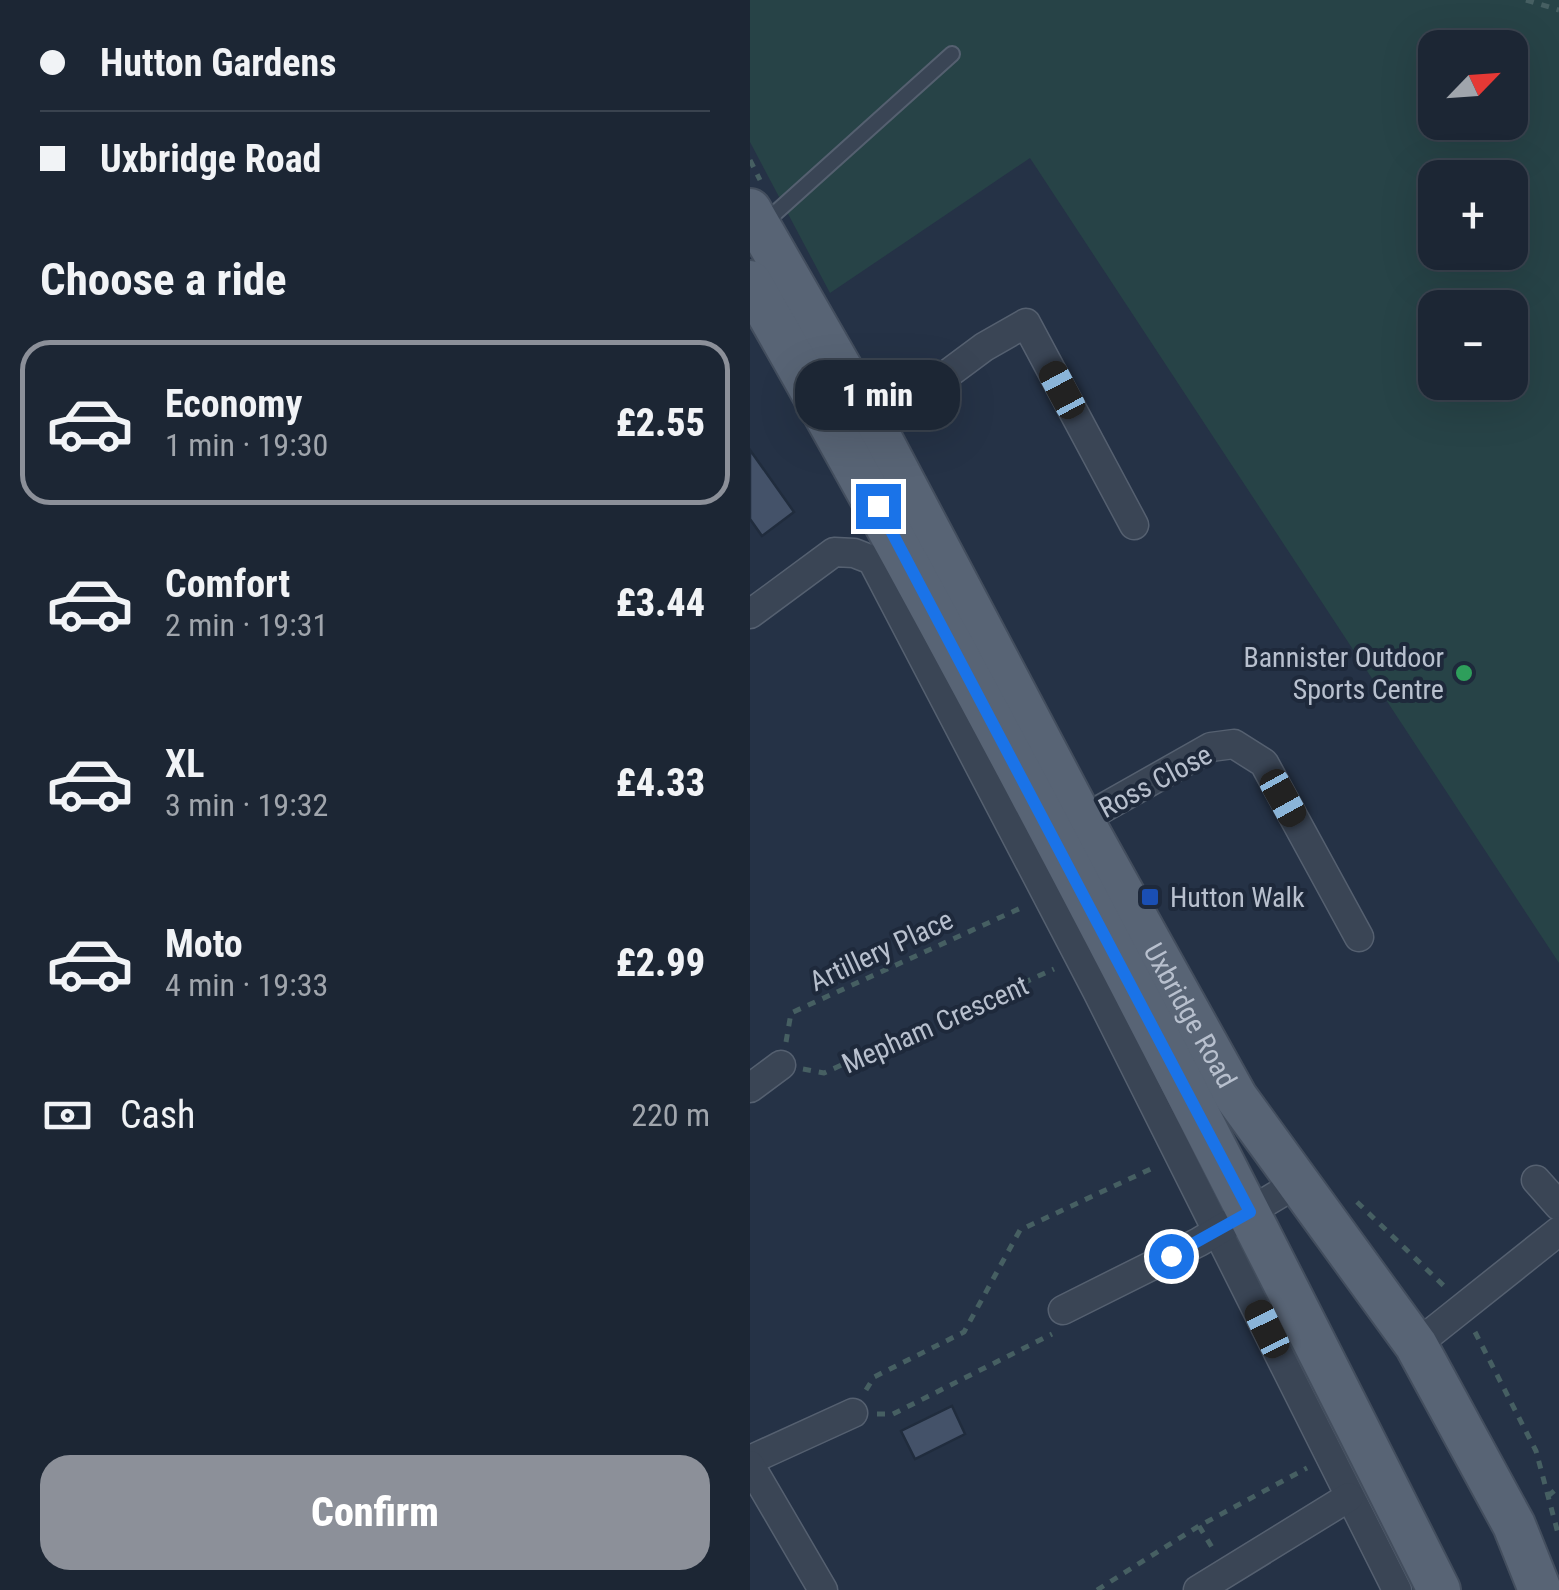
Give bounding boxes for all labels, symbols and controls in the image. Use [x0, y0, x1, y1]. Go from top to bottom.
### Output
north arrow [1418, 30, 1528, 140]
map controls [1418, 30, 1528, 400]
text: Hutton Gardens [100, 41, 337, 85]
text: Uxbridge Road [100, 137, 321, 181]
button: + [1418, 160, 1528, 270]
text: Choose a ride [40, 253, 287, 306]
button: − [1418, 290, 1528, 400]
car [1035, 356, 1089, 424]
callout: 1 min [796, 361, 960, 431]
text: 1 min [842, 376, 913, 414]
icon: car [45, 378, 135, 468]
text: Economy [165, 382, 302, 426]
text: £2.55 [616, 401, 705, 445]
text: 1 min · 19:30 [165, 426, 328, 464]
route end [856, 484, 901, 529]
icon: car [45, 558, 135, 648]
text: Comfort [165, 562, 290, 606]
text: £3.44 [616, 581, 705, 625]
text: 2 min · 19:31 [165, 606, 328, 644]
place label: Bannister Outdoor Sports Centre [1243, 641, 1444, 706]
marker: Bannister Outdoor Sports Centre [1453, 662, 1475, 684]
icon: car [45, 738, 135, 828]
street label: Ross Close [1093, 738, 1217, 825]
text: XL [165, 742, 204, 786]
text: £4.33 [616, 761, 705, 805]
car [1255, 764, 1311, 832]
text: 3 min · 19:32 [165, 786, 328, 824]
place label: Hutton Walk [1170, 881, 1305, 914]
marker: Hutton Walk [1139, 886, 1161, 908]
street label: Artillery Place [804, 903, 958, 998]
icon: car [45, 918, 135, 1008]
text: Moto [165, 922, 243, 966]
street label: Uxbridge Road [1137, 937, 1243, 1094]
text: £2.99 [616, 941, 705, 985]
text: 4 min · 19:33 [165, 966, 328, 1004]
street label: Mepham Crescent [837, 969, 1033, 1080]
icon: cash [40, 1088, 95, 1143]
text: Cash [120, 1093, 195, 1137]
text: 220 m [631, 1096, 710, 1134]
route start [1149, 1234, 1194, 1279]
car [1240, 1295, 1294, 1363]
button: Confirm [40, 1455, 710, 1570]

